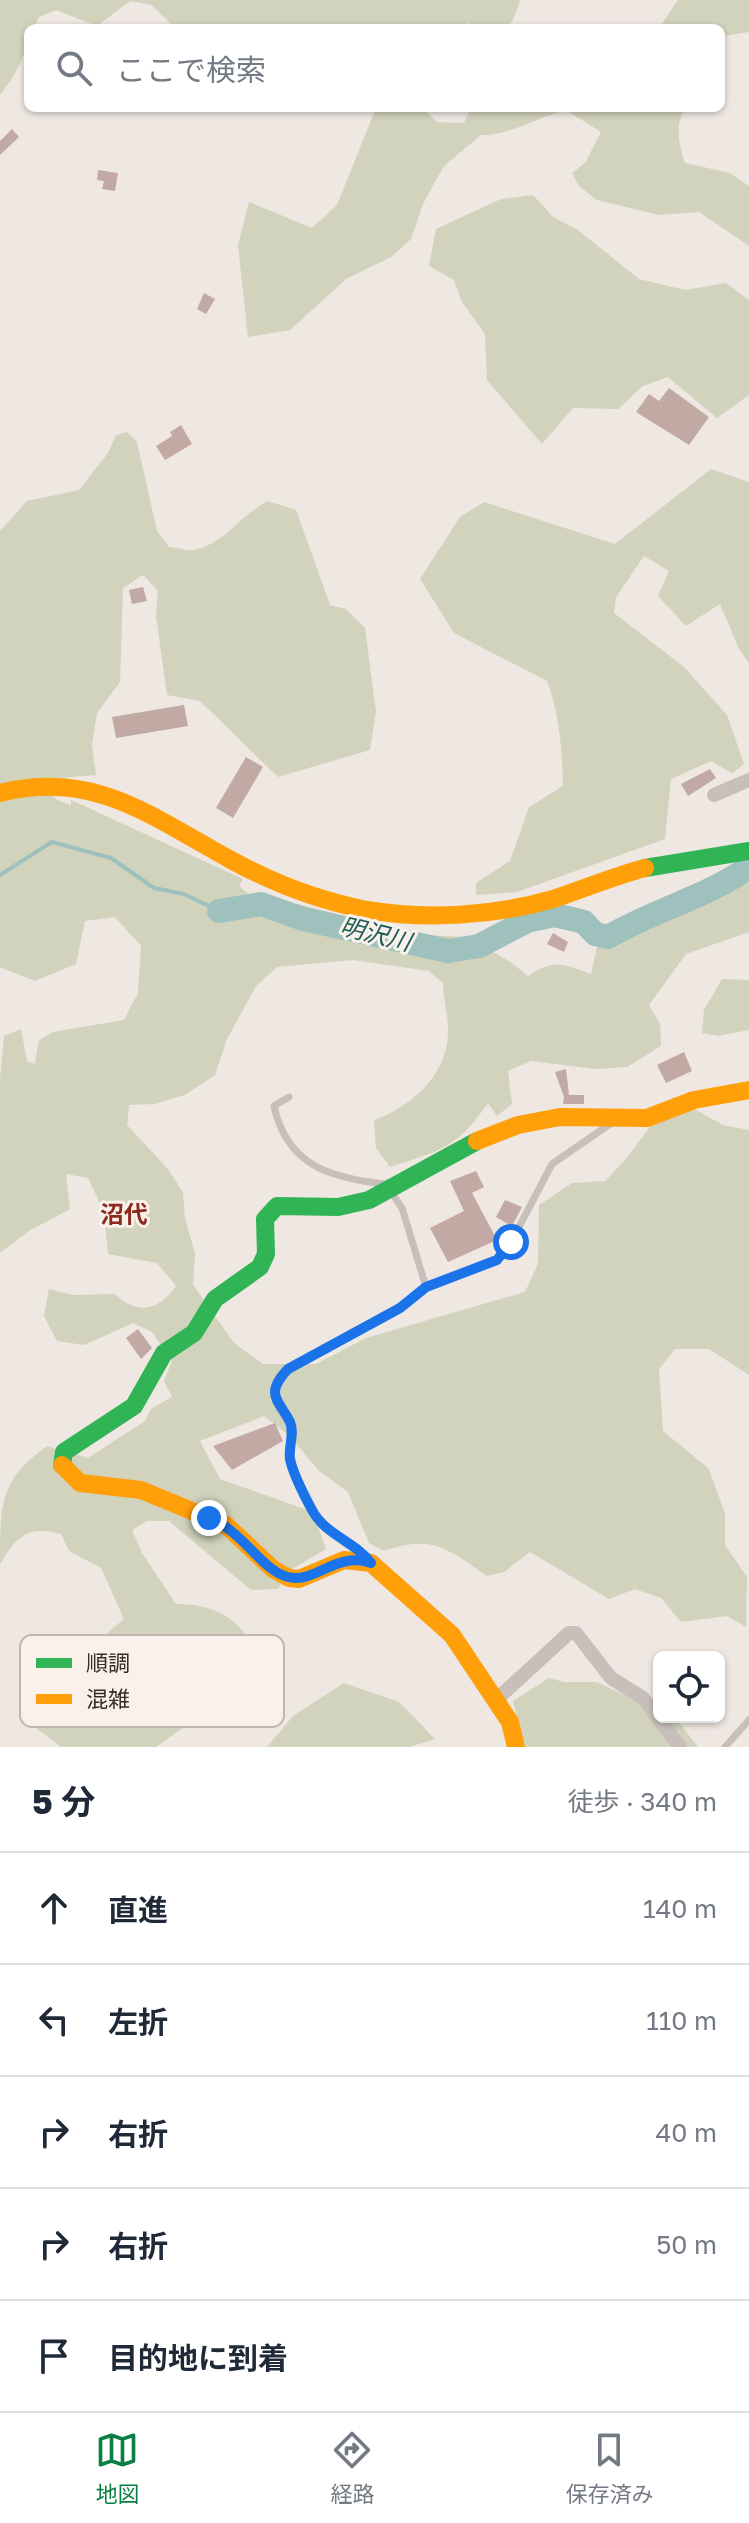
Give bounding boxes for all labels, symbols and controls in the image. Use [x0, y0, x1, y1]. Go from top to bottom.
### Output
search box [24, 24, 725, 112]
icon: search [52, 46, 96, 90]
text: ここで検索 [116, 52, 266, 88]
water label: 明沢川 [338, 910, 417, 957]
district label: 沼代 [100, 1199, 148, 1228]
route start [493, 1224, 529, 1260]
route end [191, 1500, 227, 1536]
legend [20, 1635, 284, 1727]
text: 順調 [86, 1649, 130, 1676]
map controls [653, 1651, 725, 1723]
button: locate [653, 1651, 725, 1723]
text: 混雑 [86, 1685, 130, 1712]
text: 5 分 [32, 1781, 95, 1821]
text: 徒歩 · 340 m [567, 1786, 717, 1817]
icon: ahead [32, 1886, 76, 1930]
text: 直進 [108, 1892, 168, 1928]
text: 140 m [643, 1893, 717, 1924]
icon: left [32, 1998, 76, 2042]
text: 左折 [108, 2004, 168, 2040]
text: 110 m [646, 2005, 717, 2036]
icon: right [32, 2110, 76, 2154]
text: 右折 [108, 2116, 168, 2152]
text: 40 m [656, 2117, 717, 2148]
icon: right [32, 2222, 76, 2266]
text: 右折 [108, 2228, 168, 2264]
text: 50 m [656, 2229, 717, 2260]
icon: arrive [32, 2334, 76, 2378]
text: 目的地に到着 [108, 2340, 288, 2376]
tab: 地図 [95, 2428, 140, 2508]
tab: 経路 [330, 2428, 375, 2508]
tab: 保存済み [565, 2428, 654, 2508]

